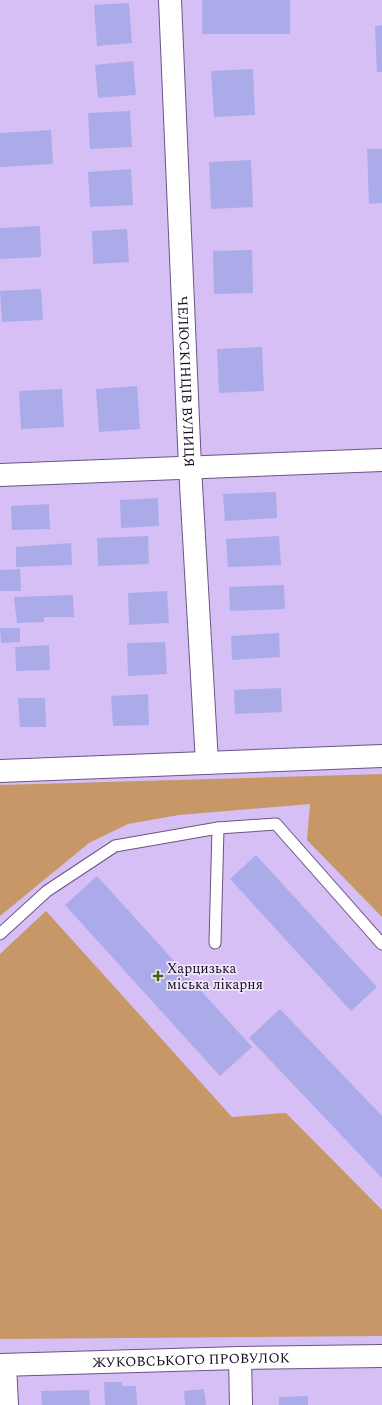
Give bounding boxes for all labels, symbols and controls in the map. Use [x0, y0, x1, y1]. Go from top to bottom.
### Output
street label: ЧЕЛЮСКІНЦІВ ВУЛИЦЯ [172, 296, 200, 468]
place label: Харцизька міська лікарня [167, 958, 263, 995]
marker: Харцизька міська лікарня [152, 970, 164, 982]
street label: ЖУКОВСЬКОГО ПРОВУЛОК [92, 1347, 290, 1373]

